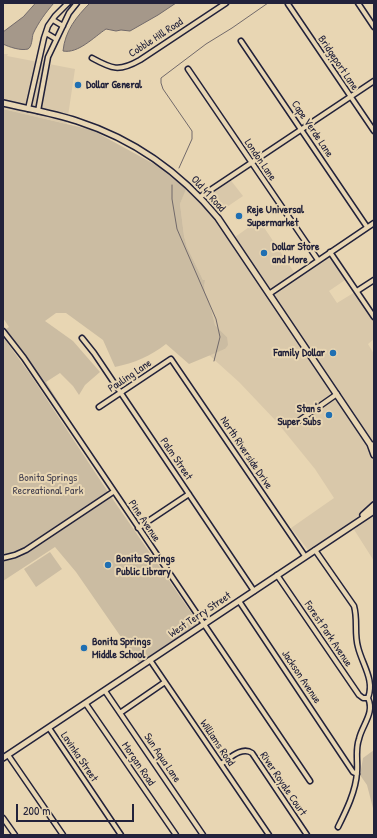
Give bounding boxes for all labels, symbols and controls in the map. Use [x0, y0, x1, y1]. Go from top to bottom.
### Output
street label: Cobble Hill Road [126, 16, 186, 60]
street label: Bridgeport Lane [315, 33, 361, 93]
place label: Dollar General [86, 78, 142, 92]
marker: Dollar General [73, 80, 83, 90]
street label: Cape Verde Lane [288, 98, 336, 160]
street label: London Lane [241, 137, 279, 183]
street label: Old 41 Road [188, 173, 228, 215]
place label: Reje Universal Supermarket [247, 203, 304, 229]
marker: Reje Universal Supermarket [234, 211, 244, 221]
place label: Dollar Store and More [272, 240, 319, 266]
marker: Dollar Store and More [259, 248, 269, 258]
place label: Family Dollar [274, 346, 325, 360]
marker: Family Dollar [328, 348, 338, 358]
street label: Pauling Lane [106, 357, 154, 395]
place label: Stan's Super Subs [277, 402, 321, 428]
marker: Stan's Super Subs [324, 410, 334, 420]
street label: North Riverside Drive [217, 414, 275, 492]
street label: Palm Street [157, 435, 195, 483]
park label: Bonita Springs Recreational Park [13, 471, 83, 497]
street label: Pine Avenue [125, 498, 163, 544]
place label: Bonita Springs Public Library [116, 552, 175, 578]
marker: Bonita Springs Public Library [103, 560, 113, 570]
street label: West Terry Street [166, 589, 234, 641]
street label: Forest Park Avenue [301, 599, 355, 669]
place label: Bonita Springs Middle School [92, 635, 151, 661]
marker: Bonita Springs Middle School [79, 643, 89, 653]
street label: Jackson Avenue [278, 648, 324, 706]
street label: Williams Road [197, 717, 237, 769]
street label: Lavinka Street [58, 730, 100, 784]
street label: Sun Aqua Lane [141, 731, 183, 785]
street label: Morgan Road [119, 740, 157, 788]
street label: River Royale Court [257, 750, 309, 818]
scale bar [18, 796, 136, 822]
text: 200 m [23, 802, 50, 819]

